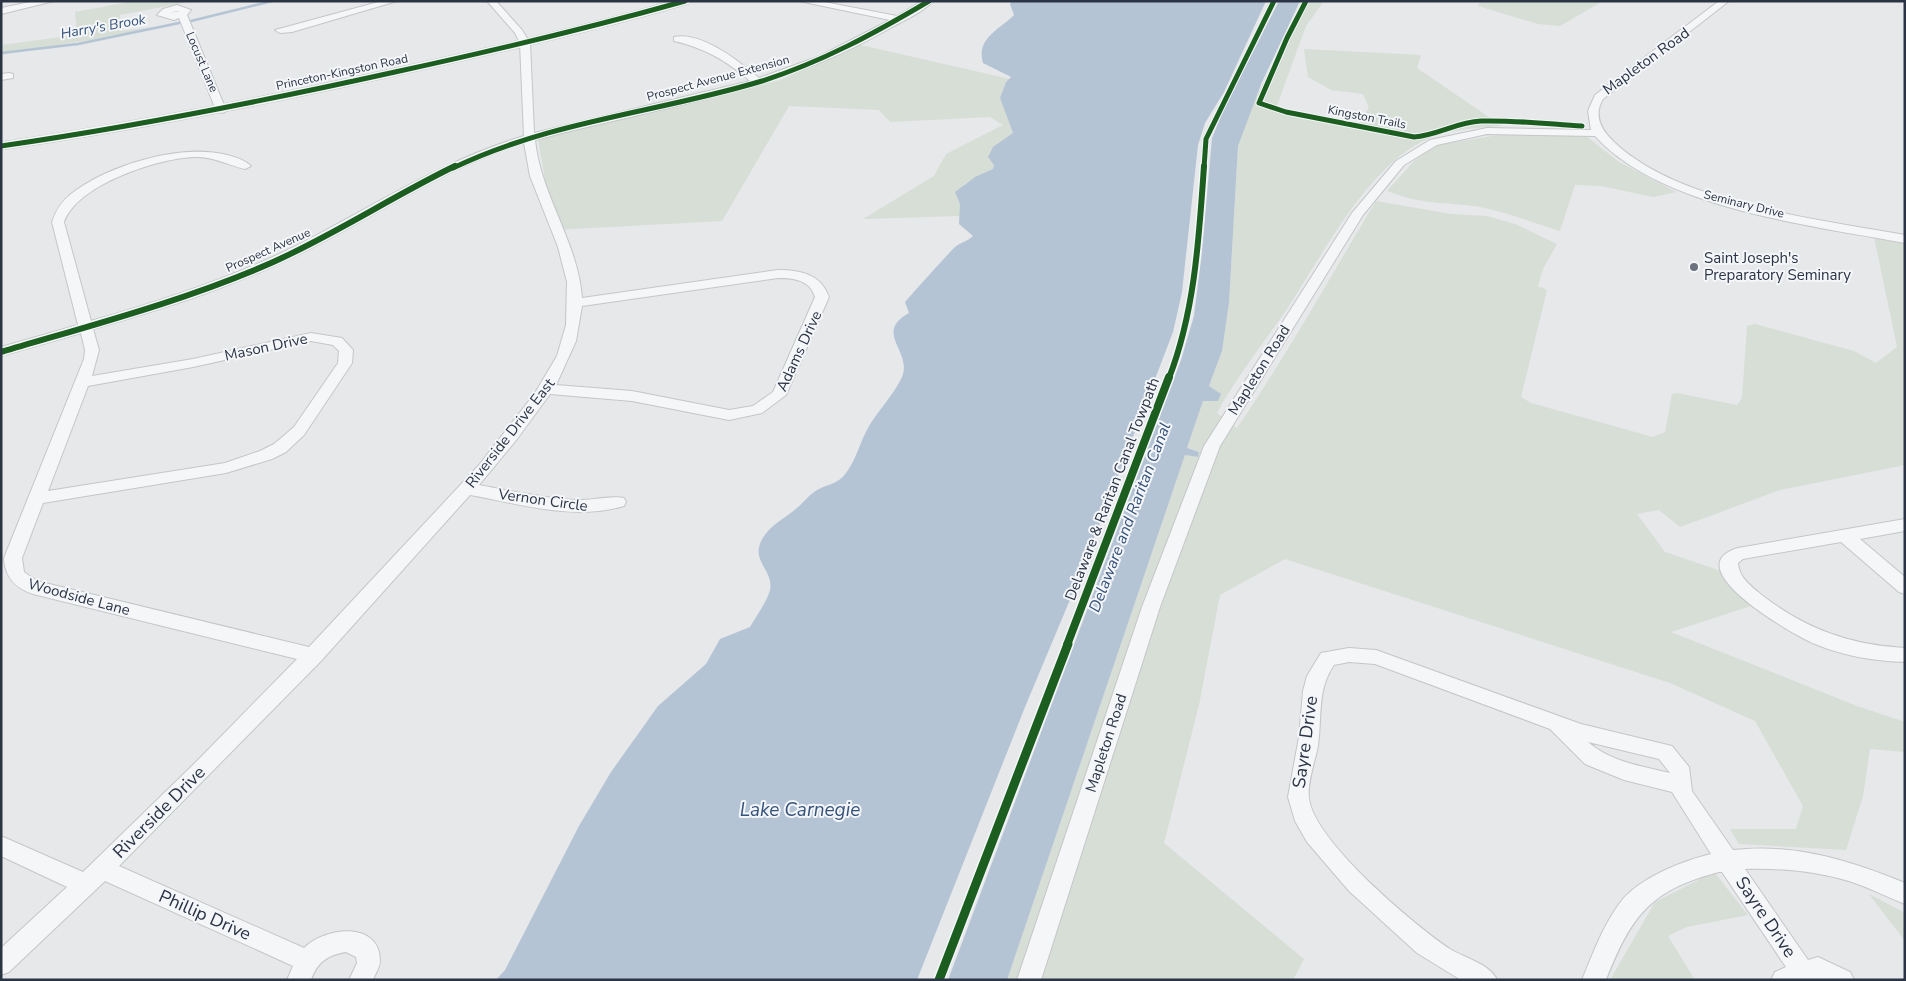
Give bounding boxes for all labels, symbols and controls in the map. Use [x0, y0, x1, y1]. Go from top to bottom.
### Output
water label: Harry's Brook [59, 9, 148, 43]
street label: Mapleton Road [1599, 23, 1693, 99]
street label: Locust Lane [182, 29, 222, 95]
street label: Princeton-Kingston Road [275, 50, 409, 94]
street label: Prospect Avenue Extension [645, 51, 791, 105]
street label: Kingston Trails [1326, 102, 1408, 132]
street label: Seminary Drive [1702, 186, 1786, 222]
street label: Prospect Avenue [223, 224, 313, 276]
place label: Saint Joseph's Preparatory Seminary [1704, 248, 1851, 285]
marker: Saint Joseph's Preparatory Seminary [1688, 261, 1700, 273]
street label: Adams Drive [772, 307, 826, 395]
street label: Mapleton Road [1223, 321, 1295, 419]
street label: Mason Drive [223, 328, 309, 366]
street label: Riverside Drive East [461, 373, 560, 492]
street label: Delaware & Raritan Canal Towpath [1060, 375, 1164, 603]
water label: Delaware and Raritan Canal [1084, 419, 1176, 615]
street label: Vernon Circle [496, 484, 589, 516]
street label: Woodside Lane [26, 574, 132, 620]
street label: Mapleton Road [1081, 691, 1131, 795]
street label: Sayre Drive [1287, 694, 1323, 790]
street label: Riverside Drive [108, 761, 210, 863]
water label: Lake Carnegie [740, 797, 860, 823]
street label: Sayre Drive [1730, 872, 1802, 962]
street label: Phillip Drive [155, 884, 255, 946]

